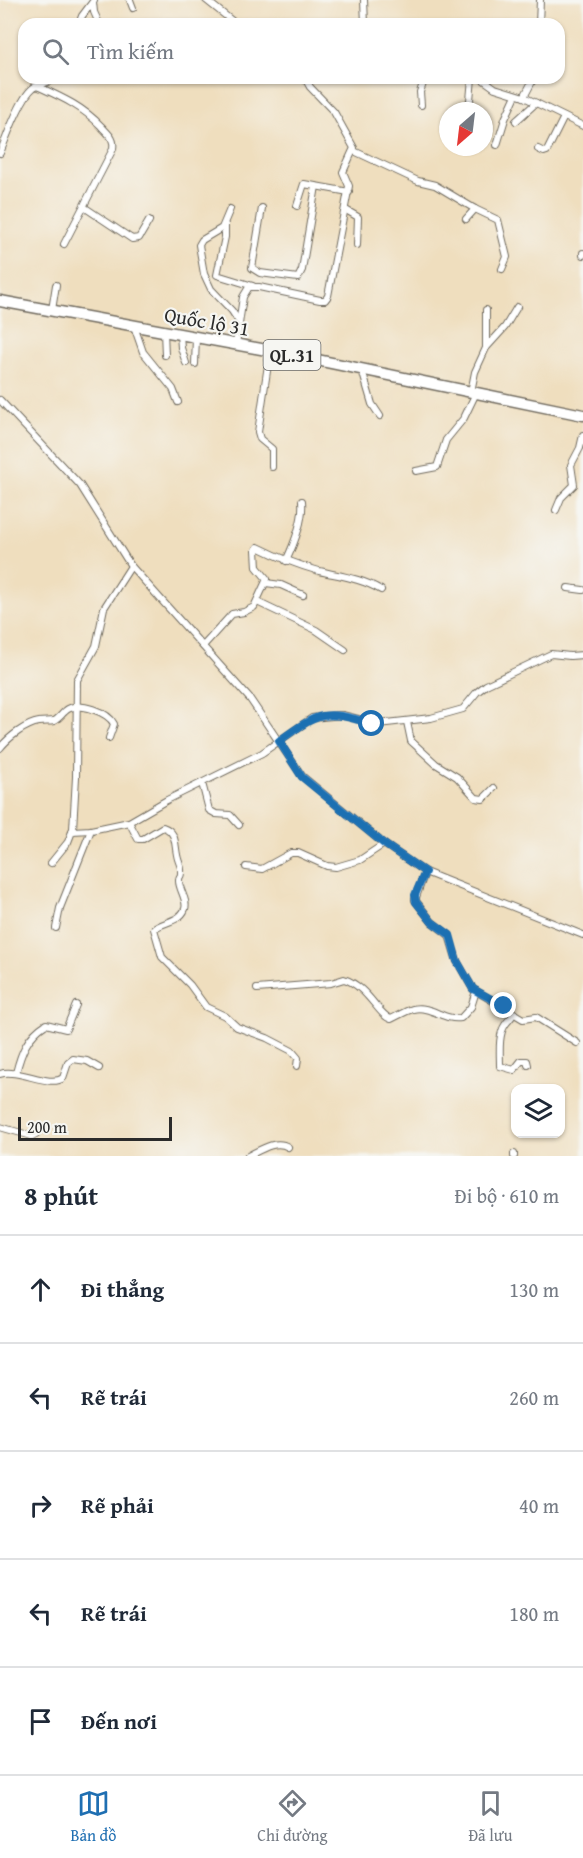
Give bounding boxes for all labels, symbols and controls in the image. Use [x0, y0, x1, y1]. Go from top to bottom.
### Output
search box [18, 18, 565, 84]
icon: search [39, 35, 72, 68]
text: Tìm kiếm [87, 35, 174, 67]
north arrow [439, 102, 493, 156]
street label: Quốc lộ 31 [162, 299, 252, 343]
road number: QL.31 [264, 340, 320, 370]
route start [358, 710, 384, 736]
route end [490, 992, 516, 1018]
map controls [511, 1084, 565, 1138]
button: layers [511, 1084, 565, 1138]
scale bar [18, 1114, 172, 1142]
text: 200 m [27, 1115, 67, 1139]
text: 8 phút [24, 1176, 98, 1215]
text: Đi bộ · 610 m [455, 1181, 559, 1210]
icon: ahead [24, 1273, 57, 1306]
text: Đi thẳng [81, 1273, 164, 1305]
text: 130 m [509, 1275, 559, 1304]
icon: left [24, 1381, 57, 1414]
text: Rẽ trái [81, 1381, 147, 1413]
text: 260 m [509, 1383, 559, 1412]
icon: right [24, 1489, 57, 1522]
text: Rẽ phải [81, 1489, 154, 1521]
text: 40 m [519, 1491, 559, 1520]
icon: left [24, 1597, 57, 1630]
text: Rẽ trái [81, 1597, 147, 1629]
text: 180 m [509, 1599, 559, 1628]
icon: arrive [24, 1705, 57, 1738]
text: Đến nơi [81, 1705, 157, 1737]
tab: Bản đồ [70, 1787, 116, 1847]
tab: Chỉ đường [257, 1787, 327, 1847]
tab: Đã lưu [468, 1787, 513, 1847]

